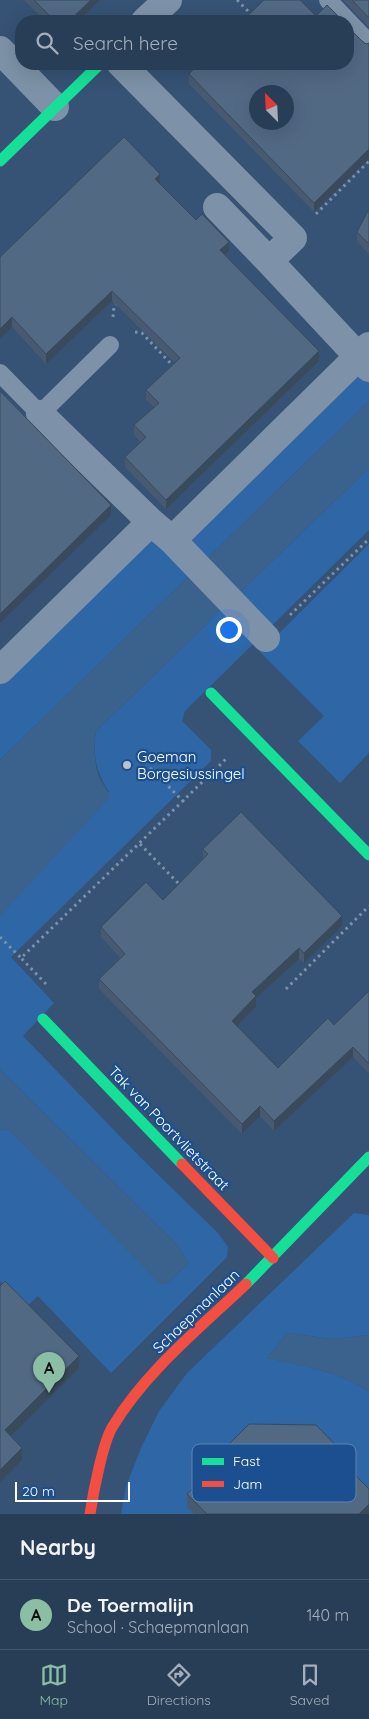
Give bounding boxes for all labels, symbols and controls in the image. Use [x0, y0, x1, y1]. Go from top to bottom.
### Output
search box [15, 15, 354, 70]
icon: search [33, 29, 61, 57]
text: Search here [73, 31, 178, 55]
north arrow [249, 85, 294, 130]
your location [216, 617, 242, 643]
place label: Goeman Borgesiussingel [137, 747, 245, 783]
marker: Goeman Borgesiussingel [121, 759, 133, 771]
street label: Tak van Poortvlietstraat [105, 1062, 233, 1194]
street label: Schaepmanlaan [149, 1265, 243, 1357]
pin: A [33, 1352, 65, 1393]
legend [192, 1444, 356, 1502]
text: Fast [233, 1452, 261, 1470]
text: Jam [233, 1475, 262, 1493]
scale bar [15, 1479, 130, 1502]
text: 20 m [22, 1482, 55, 1500]
text: Nearby [20, 1534, 96, 1560]
text: De Toermalijn [67, 1593, 194, 1617]
text: A [31, 1605, 41, 1625]
text: 140 m [306, 1605, 349, 1625]
text: School · Schaepmanlaan [67, 1617, 249, 1637]
tab: Map [39, 1661, 68, 1709]
tab: Directions [147, 1661, 211, 1709]
tab: Saved [290, 1661, 330, 1709]

